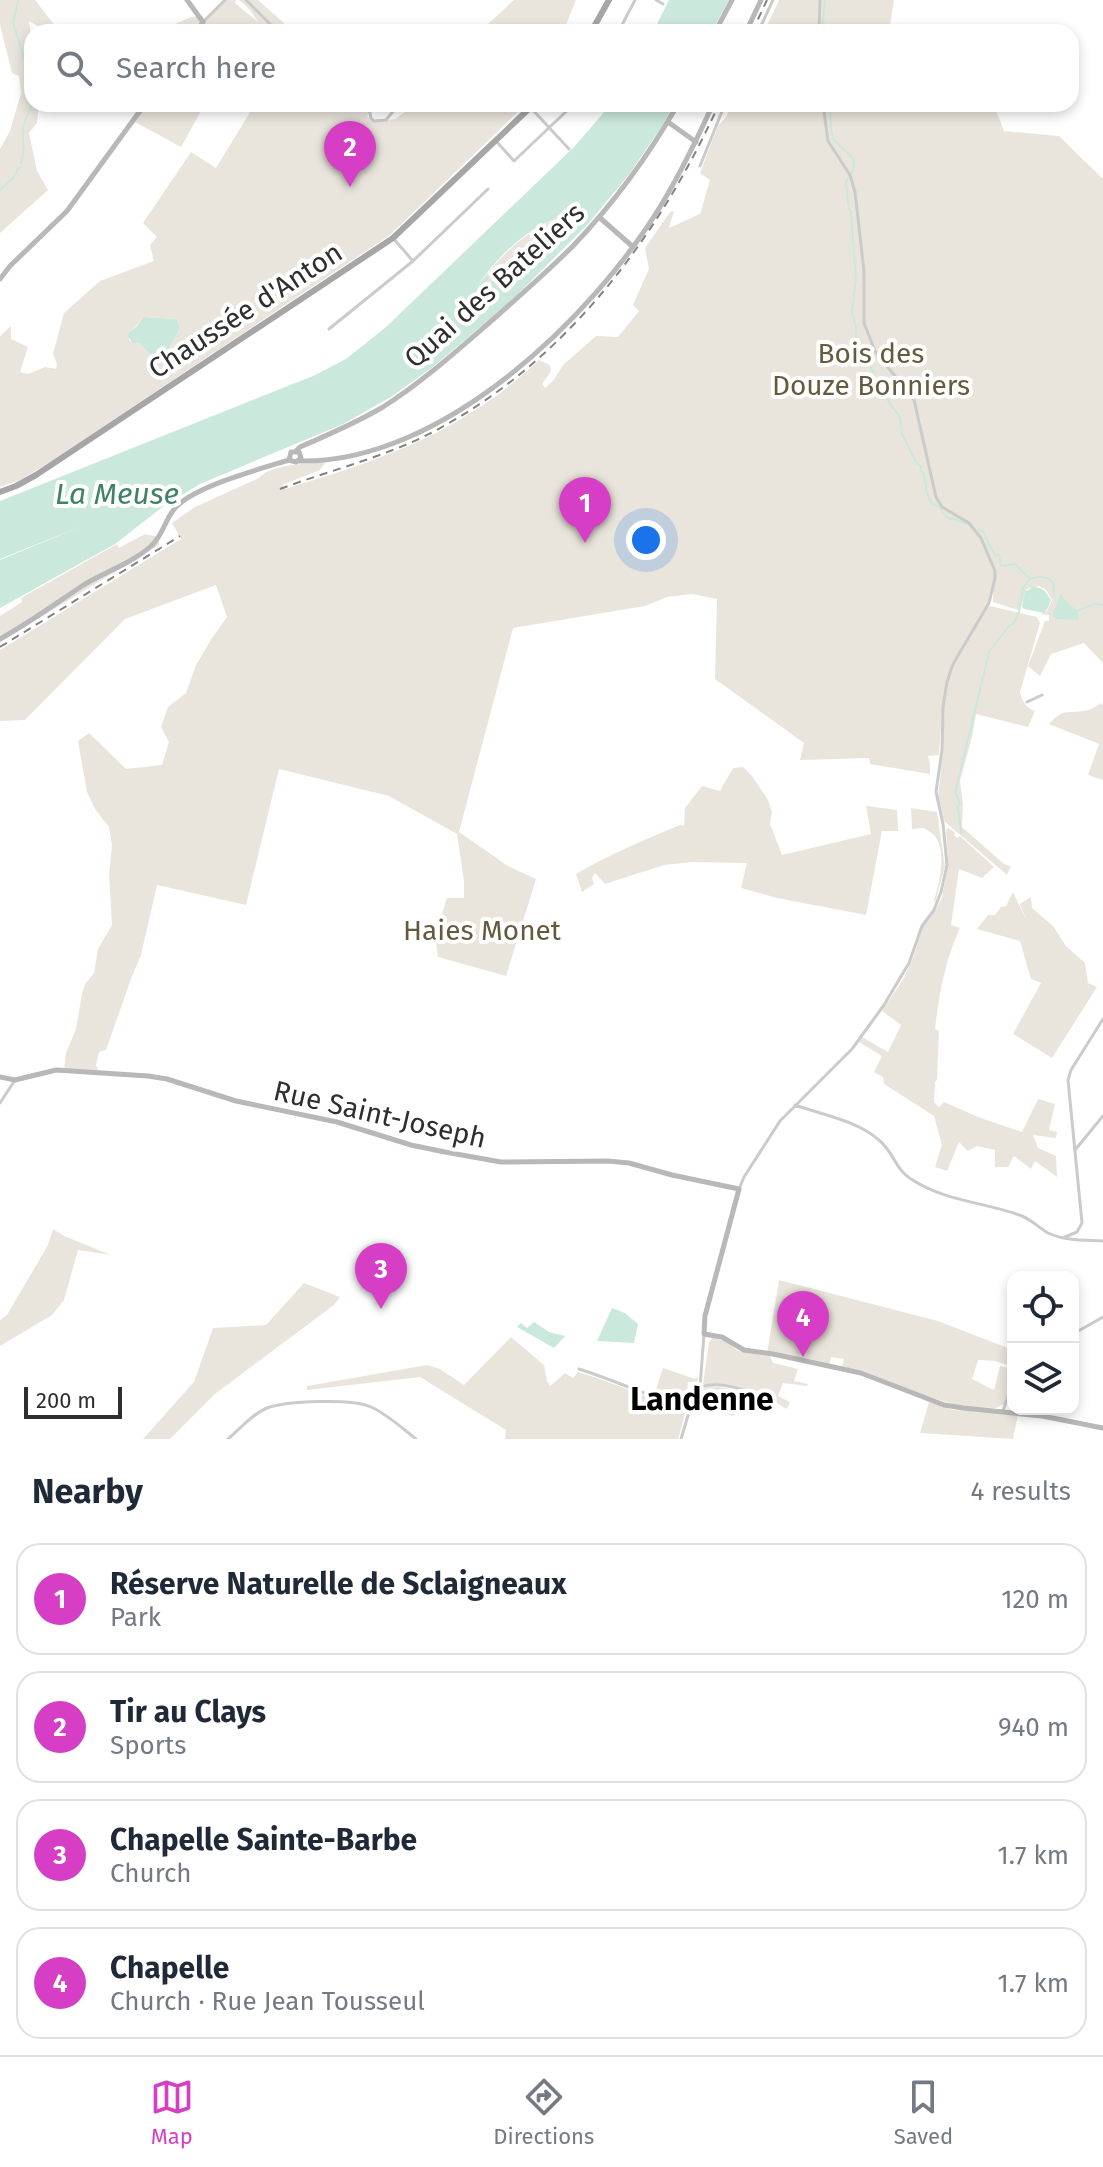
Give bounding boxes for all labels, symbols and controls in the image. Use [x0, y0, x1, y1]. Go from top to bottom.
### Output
search box [24, 24, 1079, 112]
icon: search [52, 46, 96, 90]
text: Search here [116, 50, 276, 86]
pin: 2 [324, 121, 376, 187]
street label: Quai des Bateliers [398, 196, 591, 375]
street label: Chaussée d'Anton [142, 236, 348, 385]
park label: Bois des Douze Bonniers [772, 337, 970, 402]
water label: La Meuse [55, 476, 179, 512]
pin: 1 [559, 477, 611, 543]
your location [626, 520, 666, 560]
park label: Haies Monet [403, 914, 562, 947]
street label: Rue Saint-Joseph [270, 1074, 489, 1155]
pin: 3 [355, 1243, 407, 1309]
map controls [1007, 1271, 1079, 1415]
button: locate [1007, 1271, 1079, 1343]
pin: 4 [777, 1291, 829, 1357]
button: layers [1007, 1343, 1079, 1415]
district label: Landenne [630, 1380, 774, 1418]
scale bar [24, 1383, 122, 1419]
text: 200 m [36, 1387, 96, 1414]
text: Nearby [32, 1471, 143, 1512]
text: 4 results [970, 1476, 1071, 1507]
text: Réserve Naturelle de Sclaigneaux [110, 1566, 567, 1602]
text: 1 [54, 1584, 66, 1615]
text: 120 m [1001, 1584, 1069, 1615]
text: Park [110, 1602, 161, 1633]
text: Tir au Clays [110, 1694, 266, 1730]
text: 2 [53, 1712, 67, 1743]
text: 940 m [998, 1712, 1069, 1743]
text: Sports [110, 1730, 186, 1761]
text: Chapelle Sainte-Barbe [110, 1822, 417, 1858]
text: 3 [53, 1840, 67, 1871]
text: 1.7 km [997, 1840, 1069, 1871]
text: Church [110, 1858, 192, 1889]
text: Chapelle [110, 1950, 229, 1986]
text: 4 [53, 1968, 67, 1999]
text: 1.7 km [997, 1968, 1069, 1999]
text: Church · Rue Jean Tousseul [110, 1986, 425, 2017]
tab: Map [150, 2075, 194, 2150]
tab: Directions [493, 2075, 594, 2150]
tab: Saved [894, 2075, 953, 2150]

